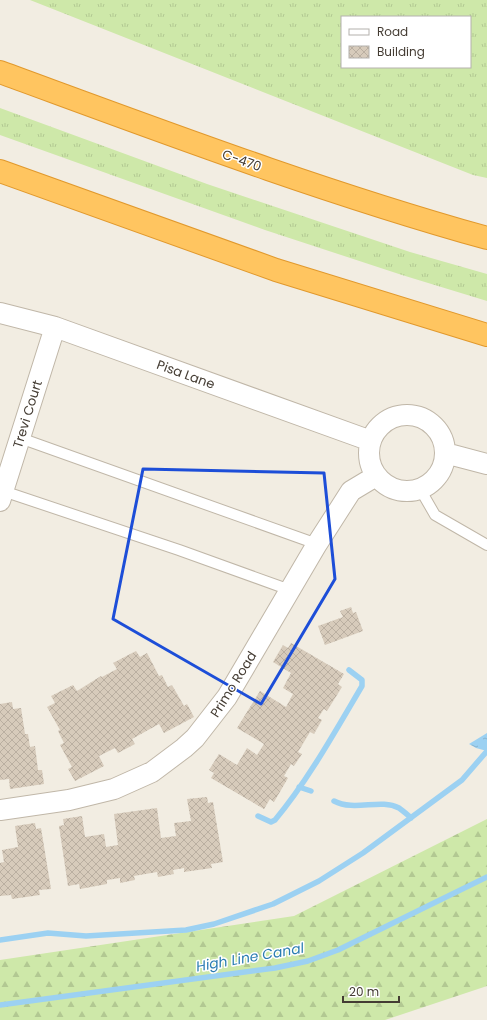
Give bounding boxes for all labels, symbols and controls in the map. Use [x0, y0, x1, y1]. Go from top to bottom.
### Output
legend [341, 16, 471, 68]
text: Road [377, 23, 408, 40]
text: Building [377, 43, 425, 60]
street label: C-470 [220, 145, 264, 176]
street label: Pisa Lane [154, 355, 218, 394]
street label: Trevi Court [8, 378, 47, 450]
street label: Primo Road [206, 648, 261, 721]
water label: High Line Canal [195, 938, 306, 976]
scale bar [343, 978, 399, 1004]
text: 20 m [349, 983, 379, 1000]

